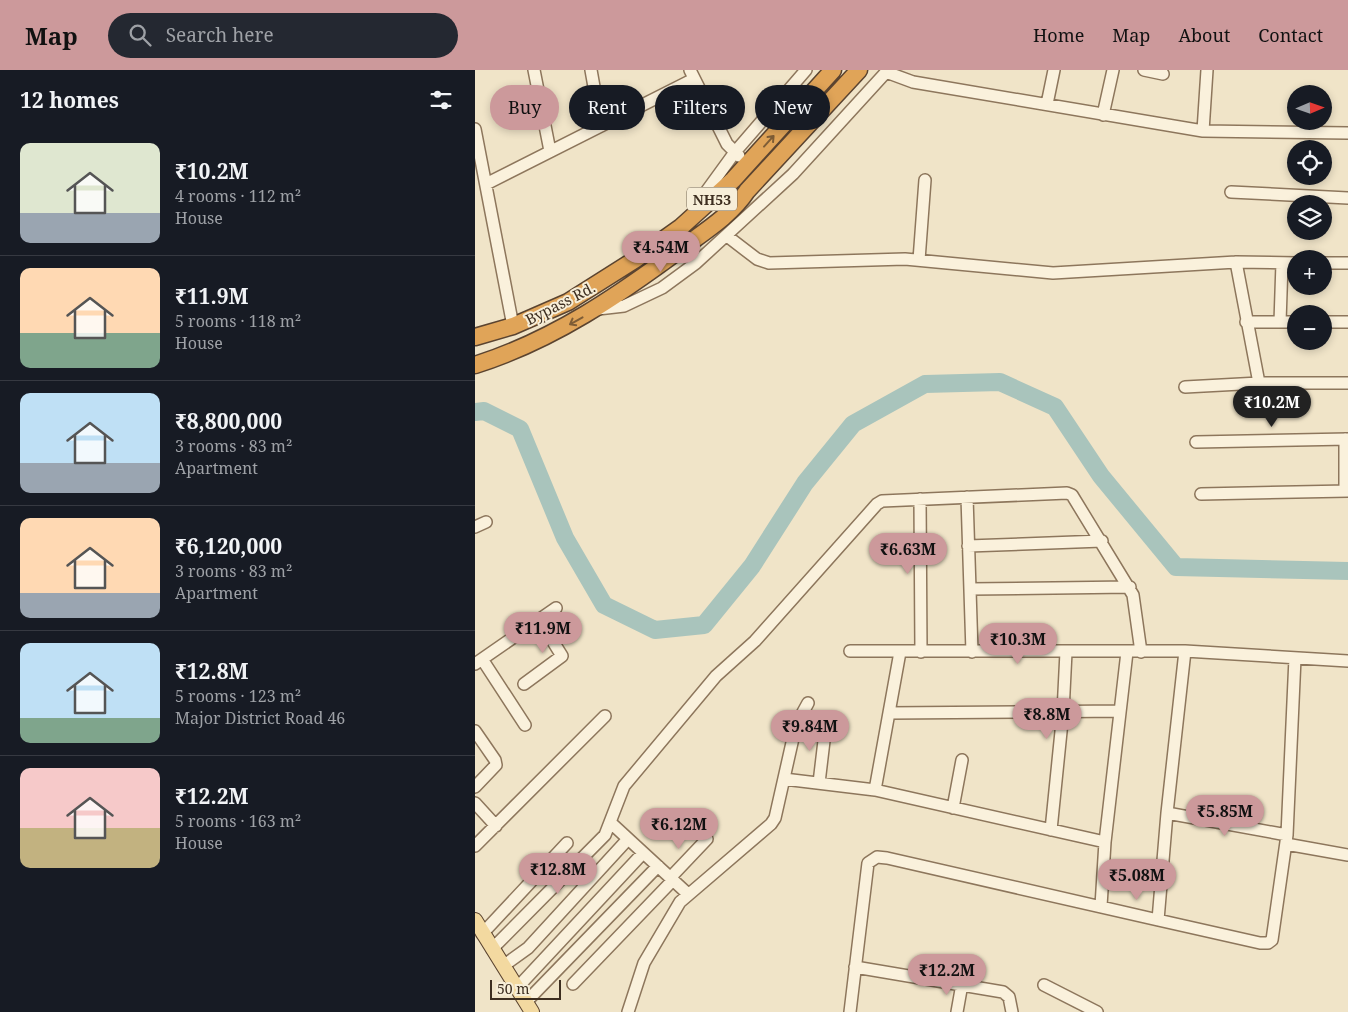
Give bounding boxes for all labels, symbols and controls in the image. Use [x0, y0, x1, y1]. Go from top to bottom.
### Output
search box [108, 13, 458, 58]
text: Map [25, 19, 78, 52]
icon: search [126, 21, 154, 49]
text: Search here [166, 22, 274, 48]
text: Home [1033, 23, 1084, 47]
text: Map [1112, 23, 1150, 47]
text: About [1178, 23, 1230, 47]
text: Contact [1258, 23, 1323, 47]
chip: Buy [490, 85, 559, 130]
chip: Rent [569, 85, 645, 130]
chip: Filters [655, 85, 745, 130]
chip: New [755, 85, 830, 130]
north arrow [1287, 85, 1333, 130]
map controls [1287, 85, 1332, 350]
text: 12 homes [20, 86, 119, 114]
icon: filters [427, 86, 455, 114]
one-way arrow [763, 134, 774, 147]
button: locate [1287, 140, 1332, 185]
text: ₹10.2M [175, 157, 249, 185]
icon: home [60, 163, 120, 223]
text: 4 rooms · 112 m² [175, 185, 301, 207]
road number: NH53 [687, 188, 737, 210]
button: layers [1287, 195, 1332, 240]
text: House [175, 207, 223, 229]
pin: ₹4.54M [620, 230, 702, 273]
text: ₹4.54M [633, 236, 689, 258]
button: + [1287, 250, 1332, 295]
street label: Bypass Rd. [522, 277, 598, 329]
text: ₹11.9M [175, 282, 249, 310]
icon: home [60, 288, 120, 348]
button: − [1287, 305, 1332, 350]
text: 5 rooms · 118 m² [175, 310, 301, 332]
one-way arrow [569, 317, 584, 326]
text: House [175, 332, 223, 354]
pin: ₹10.2M [1231, 386, 1313, 428]
text: ₹10.2M [1244, 391, 1300, 413]
text: ₹8,800,000 [175, 407, 282, 435]
icon: home [60, 413, 120, 473]
text: 3 rooms · 83 m² [175, 435, 292, 457]
text: Apartment [175, 457, 258, 479]
text: ₹6,120,000 [175, 532, 282, 560]
pin: ₹6.63M [867, 532, 949, 575]
icon: home [60, 538, 120, 598]
text: ₹6.63M [880, 538, 936, 560]
text: 3 rooms · 83 m² [175, 560, 292, 582]
text: Apartment [175, 582, 258, 604]
pin: ₹11.9M [502, 612, 584, 654]
text: ₹11.9M [515, 617, 571, 639]
pin: ₹10.3M [977, 622, 1059, 665]
text: ₹10.3M [990, 628, 1046, 650]
text: ₹12.8M [175, 657, 249, 685]
icon: home [60, 663, 120, 723]
text: 5 rooms · 123 m² [175, 685, 301, 707]
pin: ₹8.8M [1012, 698, 1082, 740]
text: ₹8.8M [1024, 703, 1070, 725]
text: Major District Road 46 [175, 707, 345, 729]
pin: ₹9.84M [769, 710, 851, 752]
text: ₹9.84M [782, 715, 838, 737]
text: ₹12.2M [175, 782, 249, 810]
icon: home [60, 788, 120, 848]
pin: ₹5.85M [1184, 794, 1266, 837]
text: ₹5.85M [1197, 800, 1253, 822]
pin: ₹6.12M [638, 808, 720, 850]
text: 5 rooms · 163 m² [175, 810, 301, 832]
text: ₹6.12M [651, 813, 707, 835]
text: House [175, 832, 223, 854]
pin: ₹12.8M [517, 852, 599, 895]
text: ₹12.8M [530, 858, 586, 880]
pin: ₹5.08M [1096, 858, 1178, 901]
text: ₹5.08M [1109, 864, 1165, 886]
pin: ₹12.2M [906, 954, 988, 996]
text: ₹12.2M [919, 959, 975, 981]
scale bar [490, 977, 561, 1000]
text: 50 m [497, 979, 530, 998]

